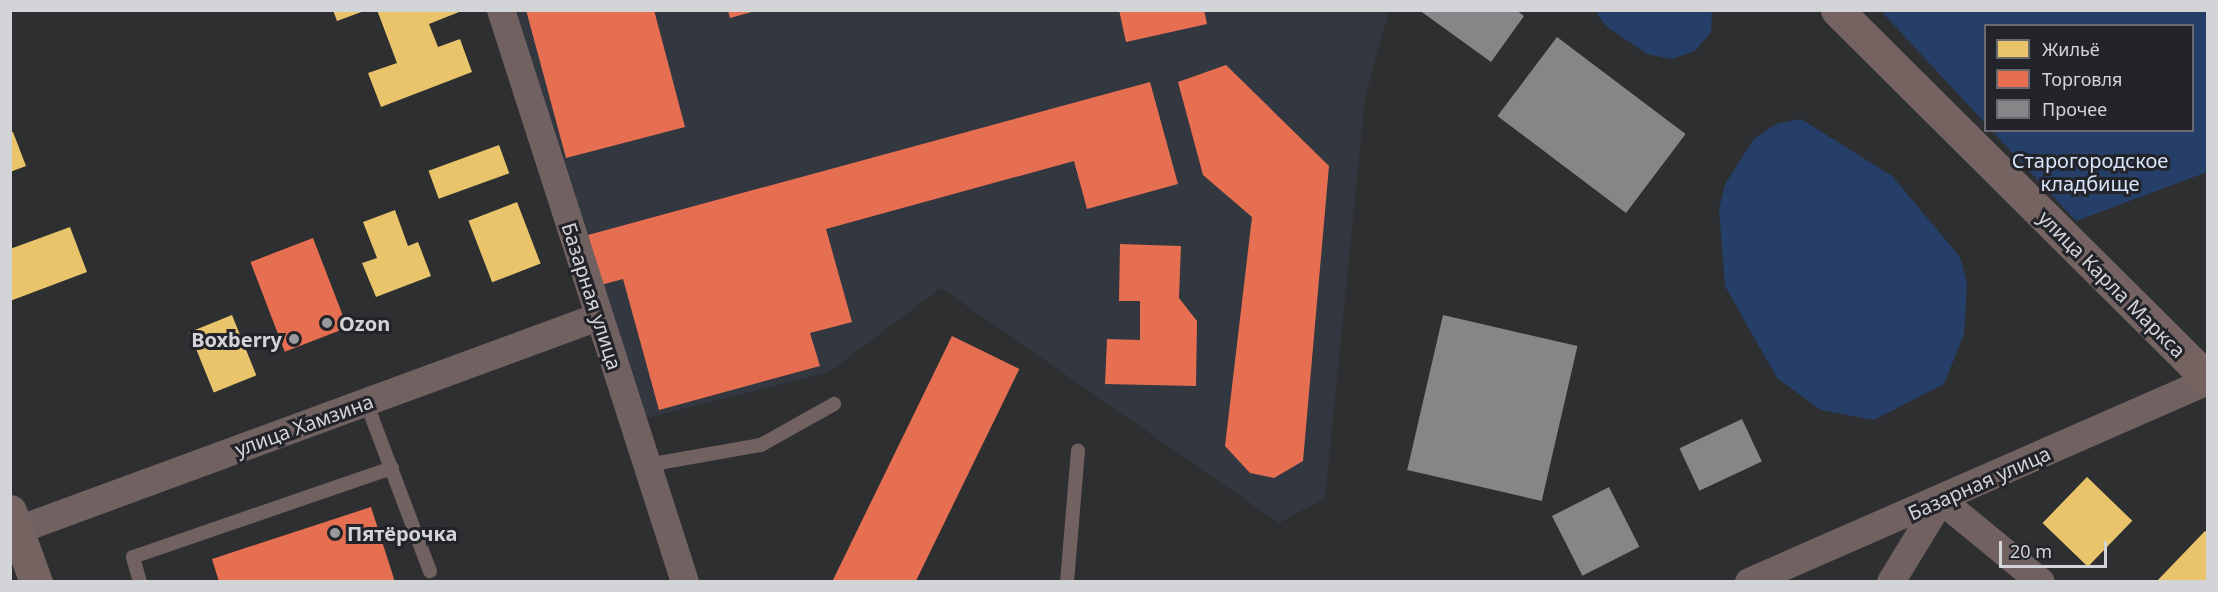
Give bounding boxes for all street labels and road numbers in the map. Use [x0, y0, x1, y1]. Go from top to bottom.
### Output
street label: улица Карла Маркса [2033, 205, 2191, 363]
street label: Базарная улица [557, 219, 627, 373]
street label: улица Хамзина [232, 389, 376, 461]
street label: Базарная улица [1904, 441, 2054, 525]

